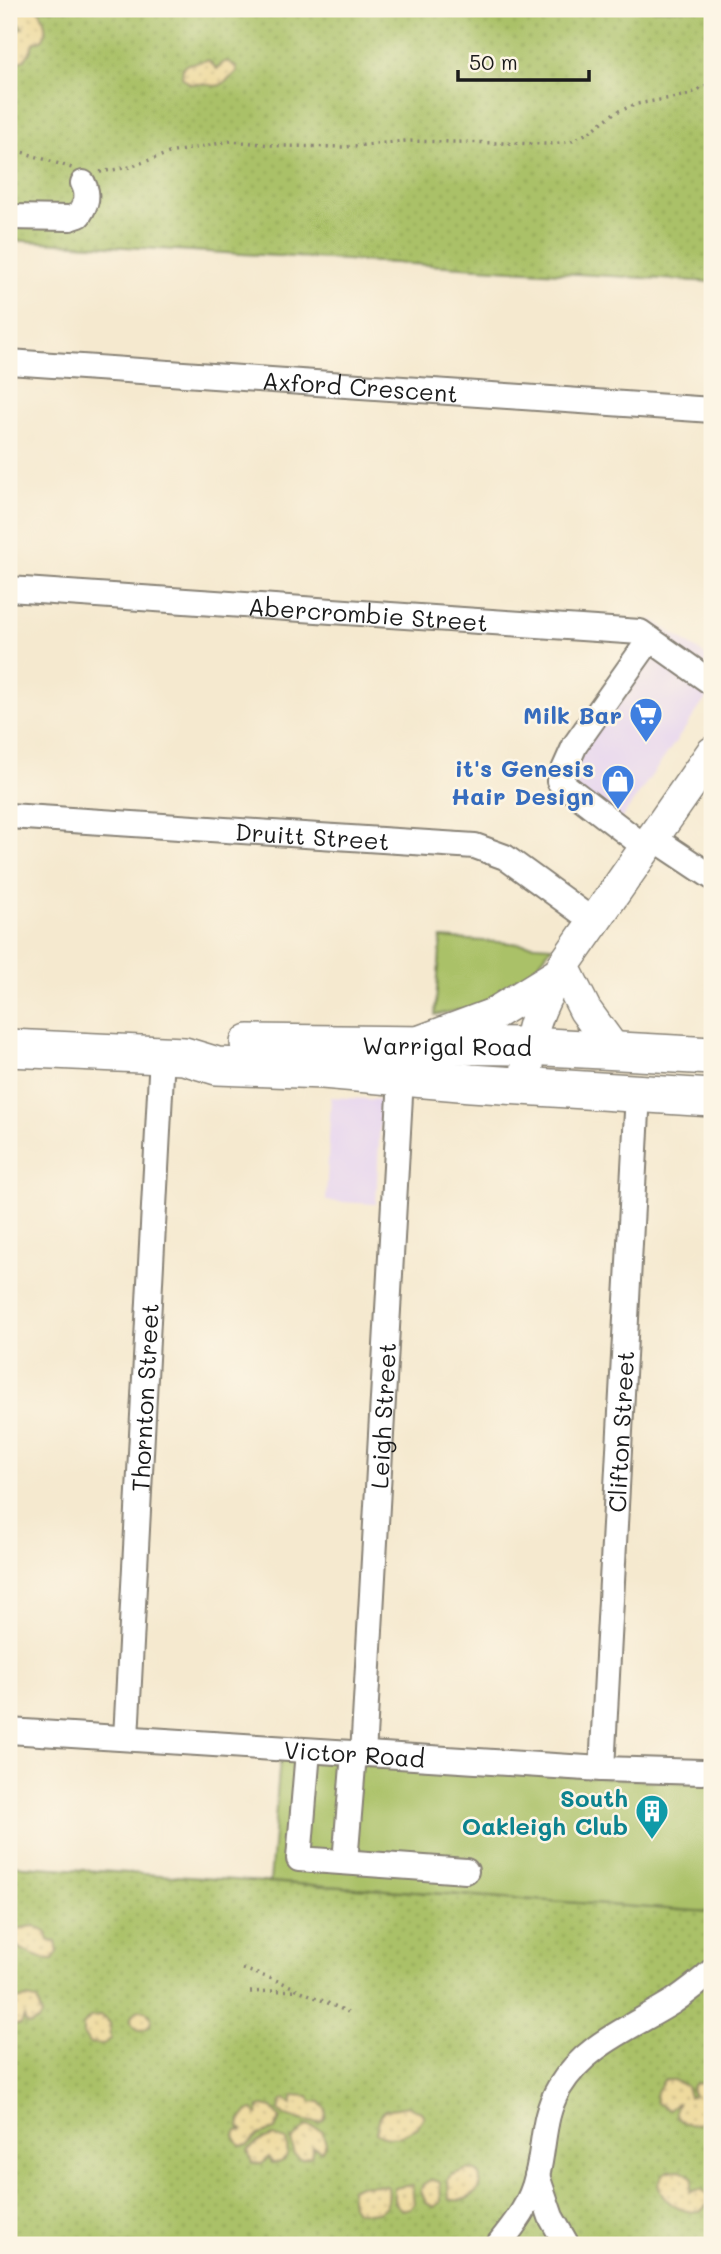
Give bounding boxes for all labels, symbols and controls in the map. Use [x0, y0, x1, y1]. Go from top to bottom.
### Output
scale bar [458, 38, 590, 82]
text: 50 m [469, 48, 518, 75]
street label: Axford Crescent [261, 364, 459, 408]
street label: Abercrombie Street [247, 590, 489, 637]
supermarket icon: Milk Bar [627, 695, 665, 744]
place label: Milk Bar [523, 699, 622, 730]
place label: it's Genesis Hair Design [451, 752, 594, 811]
shop icon: it's Genesis Hair Design [599, 762, 637, 811]
street label: Druitt Street [234, 815, 390, 856]
street label: Warrigal Road [362, 1029, 532, 1062]
street label: Thornton Street [124, 1302, 164, 1493]
street label: Leigh Street [362, 1342, 402, 1489]
street label: Clifton Street [600, 1350, 640, 1513]
street label: Victor Road [283, 1733, 426, 1773]
place label: South Oakleigh Club [462, 1782, 628, 1841]
building icon: South Oakleigh Club [633, 1792, 671, 1841]

